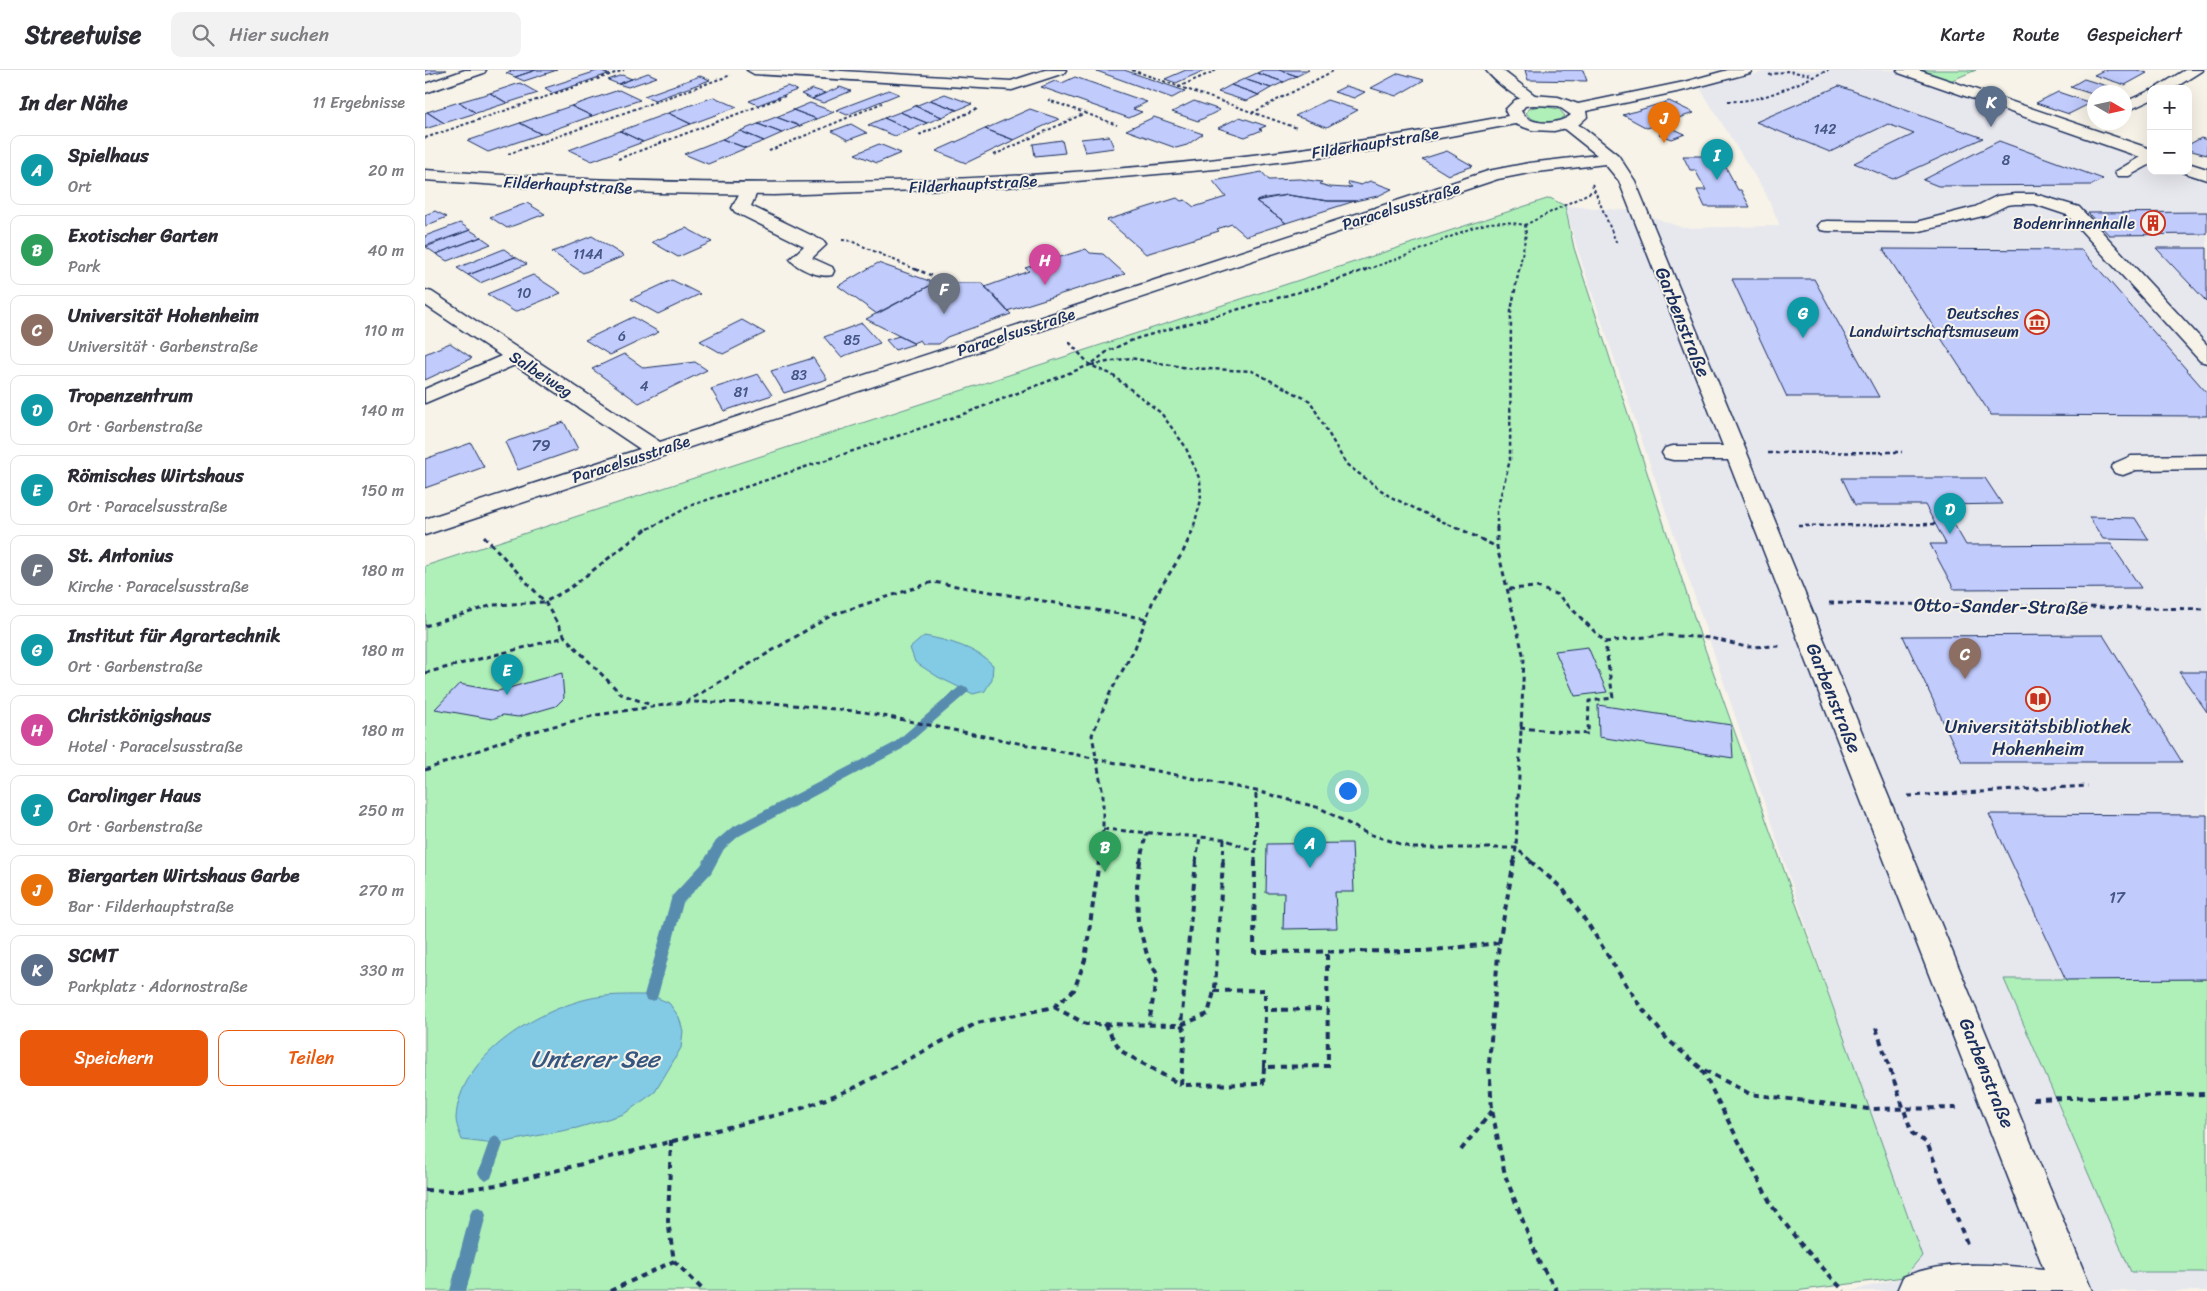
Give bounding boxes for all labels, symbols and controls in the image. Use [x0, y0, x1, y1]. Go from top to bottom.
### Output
search box [171, 12, 521, 57]
text: Streetwise [25, 14, 141, 56]
text: Hier suchen [229, 18, 329, 51]
text: Karte [1940, 19, 1985, 51]
text: Route [2013, 19, 2059, 51]
text: Gespeichert [2087, 19, 2182, 51]
icon: search [189, 21, 217, 49]
text: In der Nähe [20, 84, 128, 122]
north arrow [2087, 85, 2132, 130]
map controls [2147, 85, 2192, 175]
button: + [2147, 85, 2192, 130]
pin: K [1975, 86, 2007, 127]
text: 11 Ergebnisse [312, 88, 405, 117]
pin: J [1648, 102, 1680, 143]
house number: 142 [1814, 117, 1836, 142]
street label: Filderhauptstraße [1309, 119, 1441, 167]
button: − [2147, 130, 2192, 175]
text: Spielhaus [68, 139, 149, 172]
pin: I [1701, 139, 1733, 180]
house number: 8 [2002, 148, 2011, 173]
text: A [32, 156, 42, 185]
text: 20 m [368, 156, 404, 185]
street label: Filderhauptstraße [908, 166, 1038, 202]
street label: Filderhauptstraße [503, 167, 633, 203]
text: Ort [68, 172, 92, 201]
street label: Paracelsusstraße [1338, 173, 1464, 239]
place label: Bodenrinnenhalle [2013, 209, 2135, 238]
building icon: Bodenrinnenhalle [2140, 210, 2166, 236]
text: Exotischer Garten [68, 219, 218, 252]
text: B [32, 236, 42, 265]
text: 40 m [367, 236, 404, 265]
house number: 114A [573, 242, 603, 267]
pin: H [1029, 244, 1061, 285]
text: Park [68, 252, 101, 281]
street label: Garbenstraße [1646, 262, 1720, 382]
pin: F [928, 273, 960, 314]
house number: 10 [517, 281, 532, 306]
pin: G [1787, 297, 1819, 338]
text: Universität Hohenheim [68, 299, 259, 332]
street label: Paracelsusstraße [953, 299, 1079, 365]
place label: Deutsches Landwirtschaftsmuseum [1849, 299, 2020, 346]
museum icon: Deutsches Landwirtschaftsmuseum [2024, 309, 2050, 335]
text: C [32, 316, 42, 345]
text: 110 m [364, 316, 404, 345]
house number: 6 [618, 324, 626, 349]
house number: 85 [844, 328, 861, 353]
text: Universität · Garbenstraße [68, 332, 258, 361]
street label: Salbeiweg [503, 342, 579, 406]
house number: 83 [791, 363, 807, 388]
house number: 4 [640, 374, 649, 399]
text: Tropenzentrum [68, 379, 193, 412]
house number: 81 [734, 380, 748, 405]
text: D [32, 396, 42, 425]
text: 140 m [361, 396, 404, 425]
text: Ort · Garbenstraße [68, 412, 203, 441]
street label: Paracelsusstraße [568, 426, 694, 492]
house number: 79 [532, 431, 551, 460]
text: Römisches Wirtshaus [68, 459, 244, 492]
text: E [33, 476, 41, 505]
text: 150 m [361, 476, 404, 505]
text: Ort · Paracelsusstraße [68, 492, 227, 521]
pin: D [1934, 493, 1966, 534]
text: St. Antonius [68, 539, 173, 572]
text: F [33, 556, 41, 585]
text: 180 m [361, 556, 404, 585]
text: Kirche · Paracelsusstraße [68, 572, 249, 601]
street label: Otto-Sander-Straße [1914, 588, 2089, 624]
text: Institut für Agrartechnik [68, 619, 281, 652]
text: G [32, 636, 42, 665]
text: 180 m [361, 636, 404, 665]
street label: Garbenstraße [1797, 638, 1871, 758]
pin: C [1949, 638, 1981, 679]
text: Ort · Garbenstraße [68, 652, 203, 681]
pin: E [491, 654, 523, 695]
library icon: Universitätsbibliothek Hohenheim [2025, 686, 2051, 712]
text: Christkönigshaus [68, 699, 211, 732]
place label: Universitätsbibliothek Hohenheim [1945, 710, 2132, 765]
text: H [31, 716, 43, 745]
text: 180 m [361, 716, 404, 745]
text: Hotel · Paracelsusstraße [68, 732, 243, 761]
your location [1335, 778, 1361, 804]
text: Carolinger Haus [68, 779, 201, 812]
text: I [34, 796, 40, 825]
text: 250 m [358, 796, 404, 825]
text: Ort · Garbenstraße [68, 812, 203, 841]
pin: A [1294, 827, 1326, 868]
pin: B [1089, 831, 1121, 872]
text: Biergarten Wirtshaus Garbe [68, 859, 300, 892]
text: J [33, 876, 41, 905]
text: 270 m [359, 876, 404, 905]
house number: 17 [2109, 883, 2126, 912]
text: Bar · Filderhauptstraße [68, 892, 234, 921]
text: SCMT [68, 939, 118, 972]
text: K [32, 956, 42, 985]
text: 330 m [360, 956, 404, 985]
text: Parkplatz · Adornostraße [68, 972, 248, 1001]
street label: Garbenstraße [1950, 1013, 2024, 1133]
button: Speichern [20, 1030, 208, 1086]
button: Teilen [218, 1030, 405, 1086]
water label: Unterer See [531, 1038, 662, 1080]

